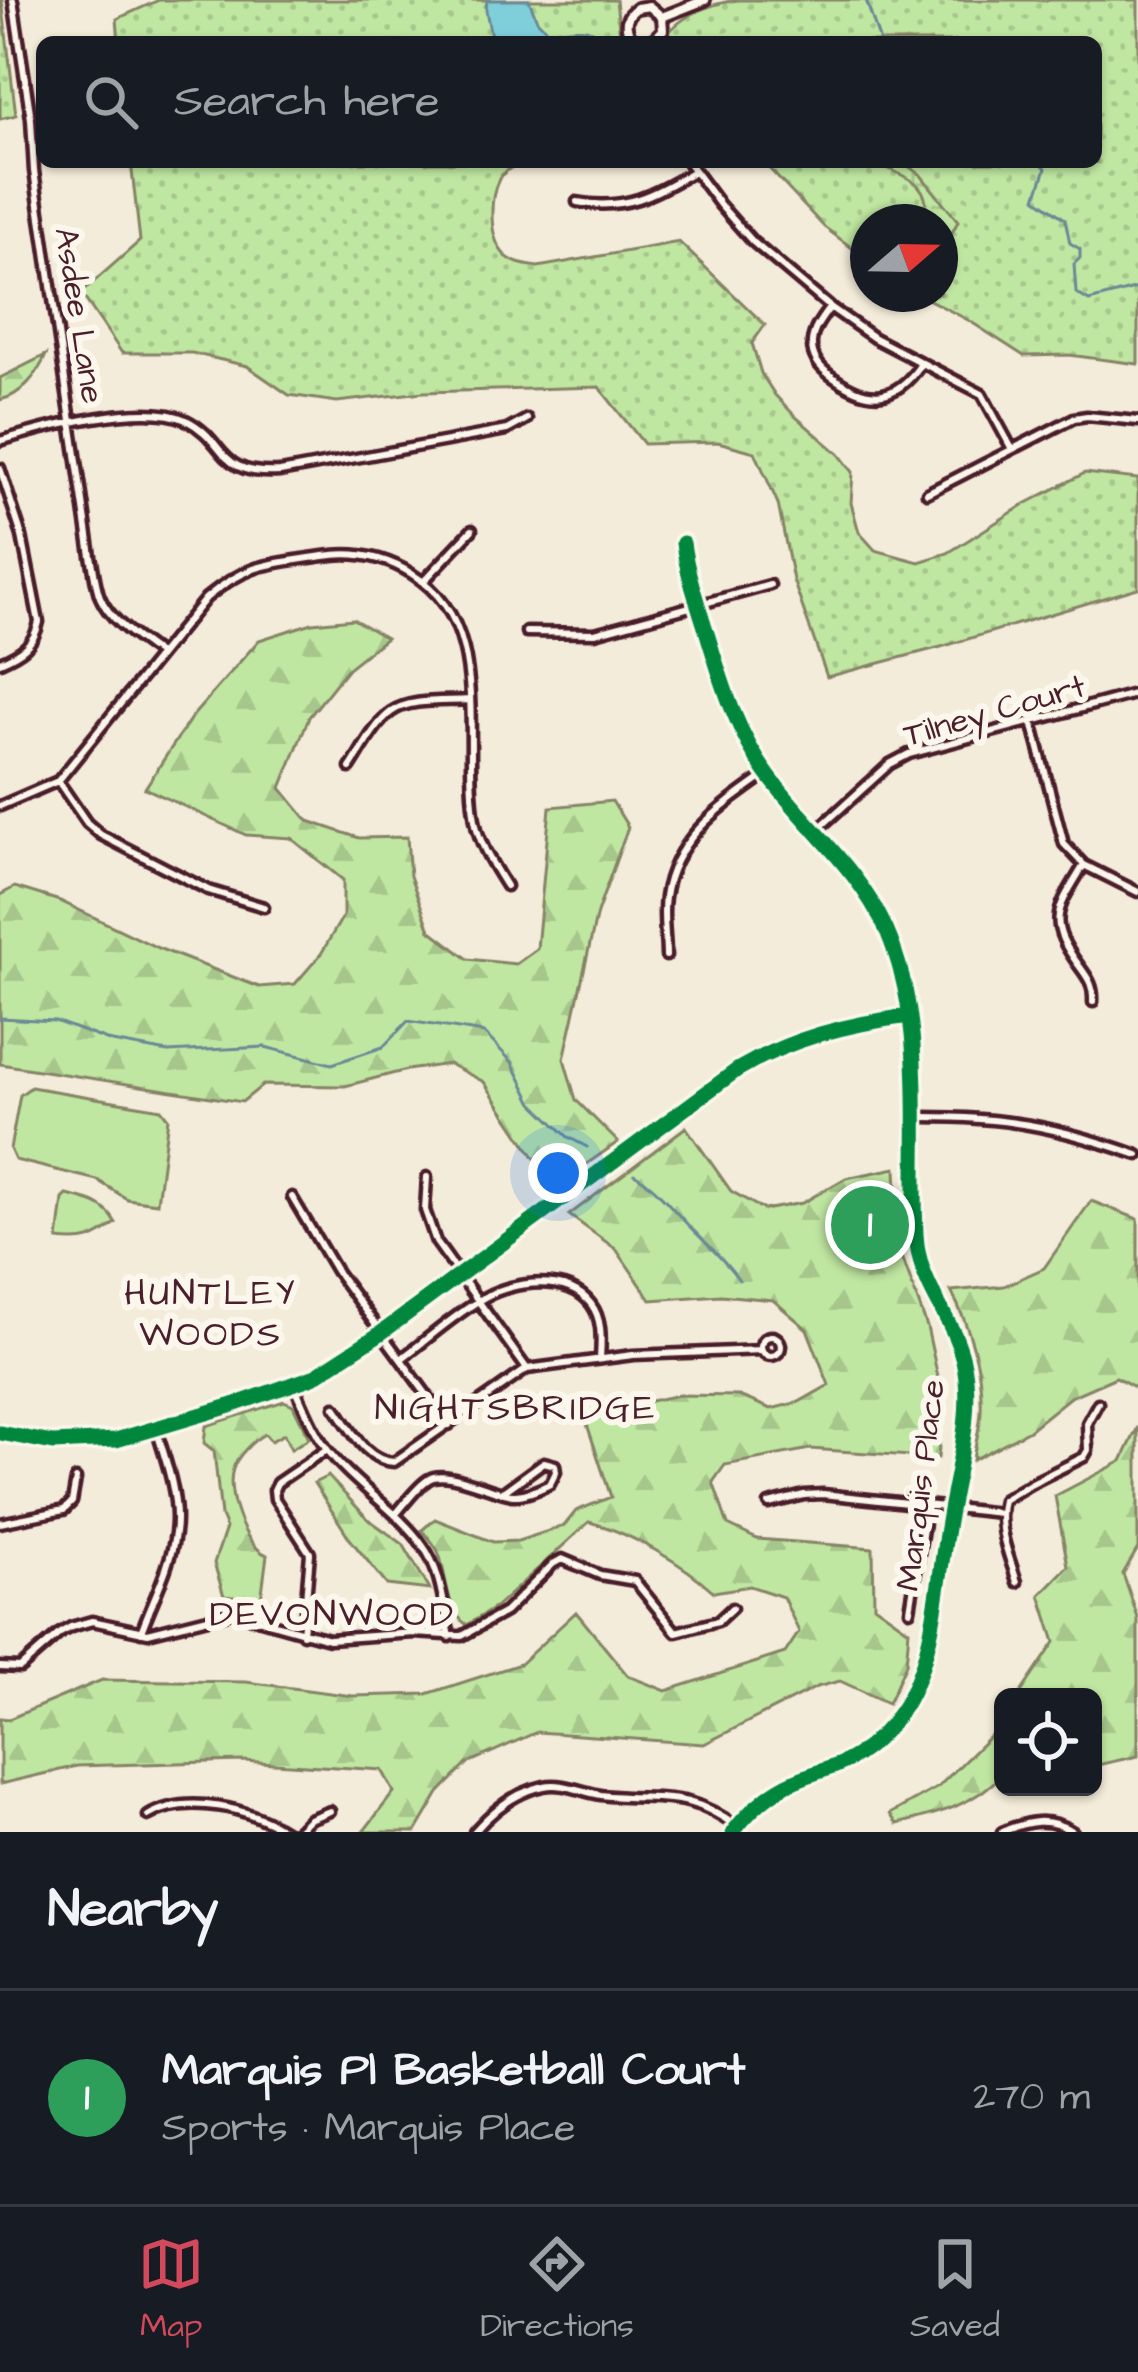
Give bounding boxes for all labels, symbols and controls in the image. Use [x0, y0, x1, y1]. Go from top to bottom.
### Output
search box [36, 36, 1102, 168]
icon: search [78, 69, 144, 135]
text: Search here [174, 71, 440, 133]
north arrow [850, 204, 958, 312]
street label: Asdee Lane [42, 224, 116, 407]
street label: Tilney Court [898, 663, 1091, 760]
your location [528, 1143, 588, 1203]
pin: 1 [831, 1180, 909, 1270]
district label: HUNTLEY WOODS [124, 1268, 298, 1360]
street label: Marquis Place [885, 1377, 957, 1594]
district label: NIGHTSBRIDGE [375, 1383, 657, 1434]
district label: DEVONWOOD [210, 1589, 456, 1640]
map controls [994, 1688, 1102, 1796]
button: locate [994, 1688, 1102, 1796]
text: Nearby [48, 1875, 218, 1946]
text: Marquis Pl Basketball Court [162, 2040, 745, 2102]
text: 1 [85, 2071, 90, 2125]
text: 270 m [973, 2071, 1090, 2125]
text: Sports · Marquis Place [162, 2102, 575, 2156]
tab: Map [138, 2231, 204, 2349]
tab: Directions [480, 2231, 634, 2349]
tab: Saved [910, 2231, 1000, 2349]

